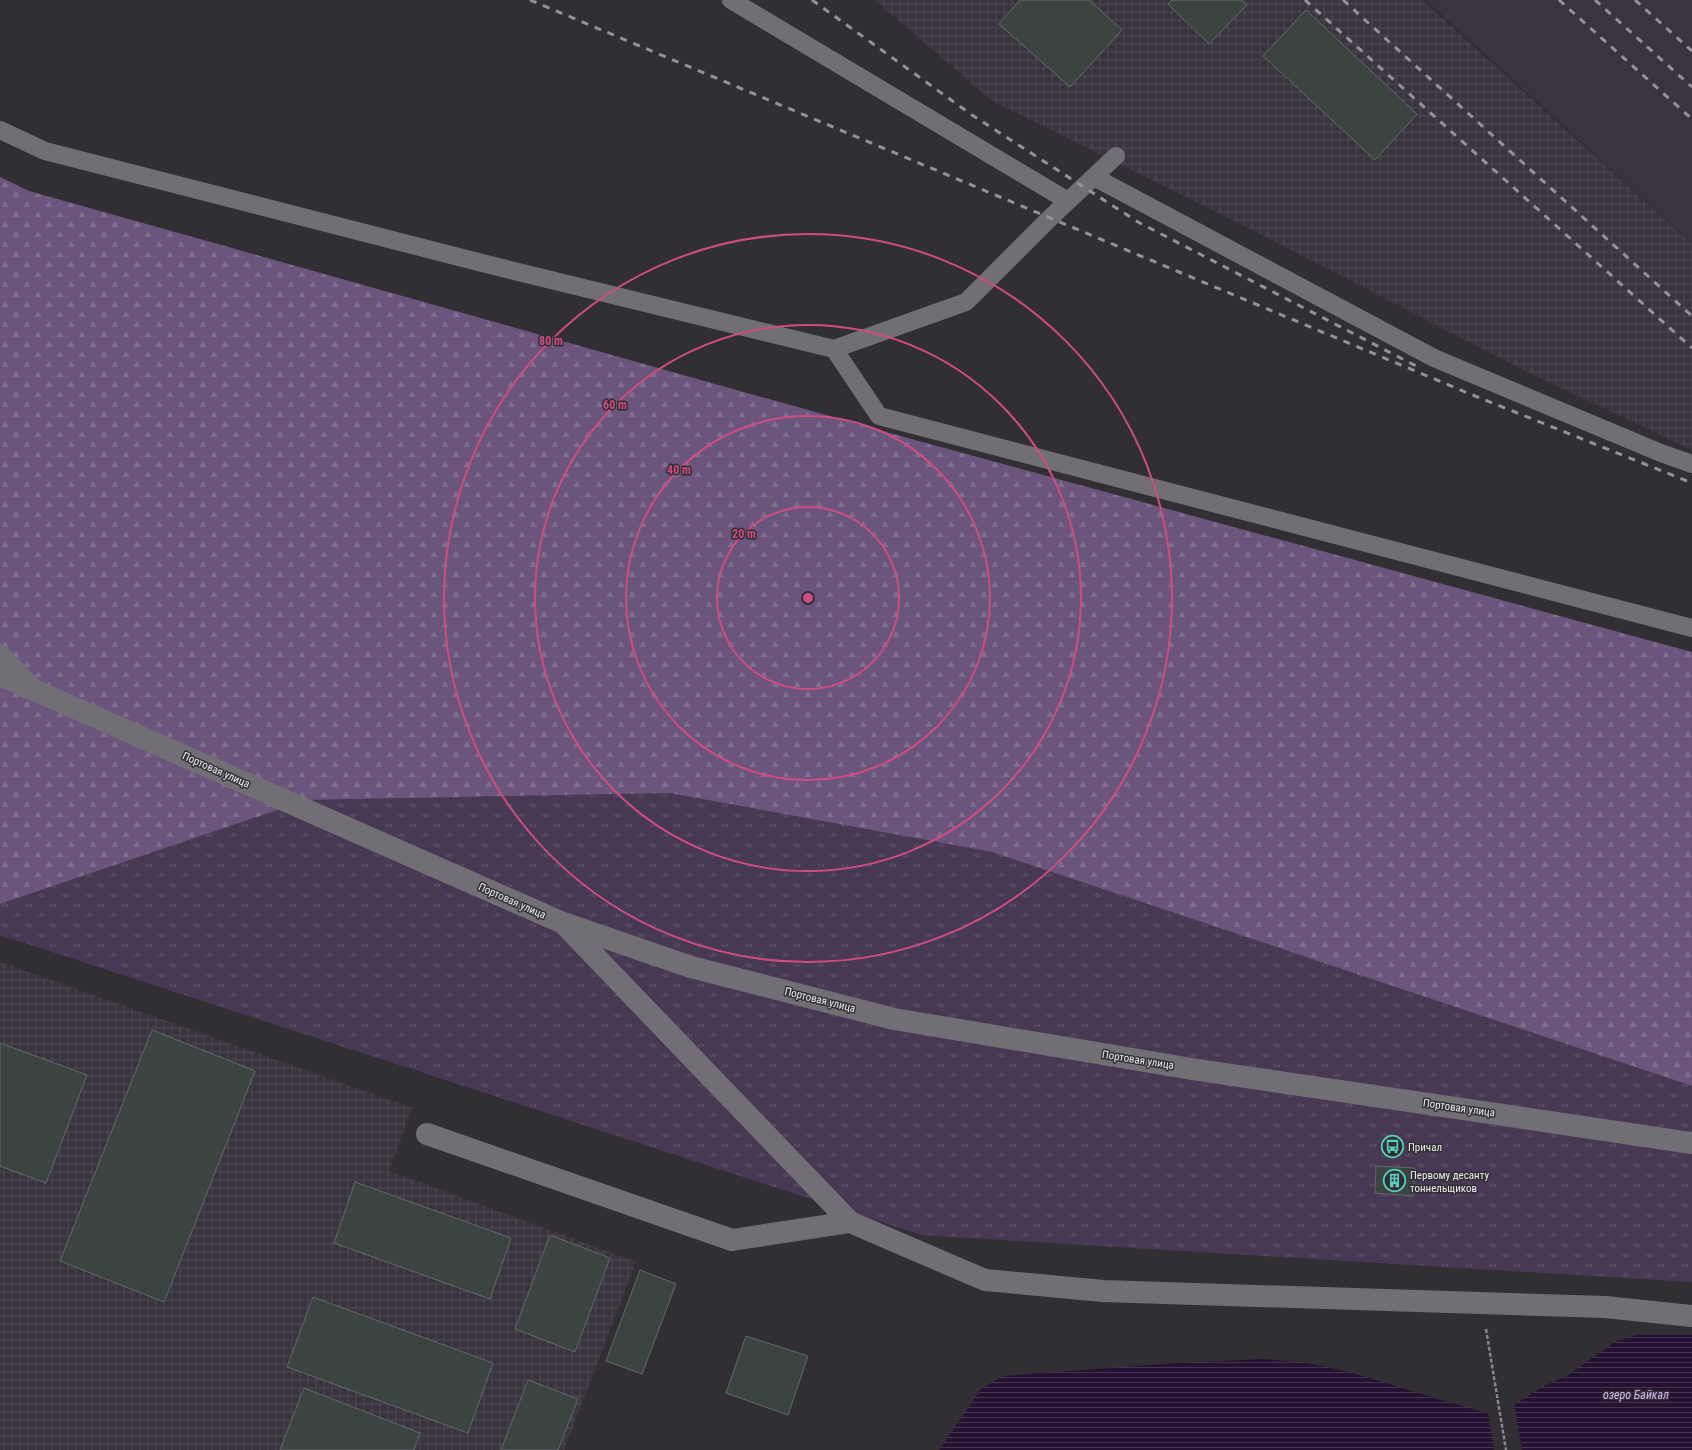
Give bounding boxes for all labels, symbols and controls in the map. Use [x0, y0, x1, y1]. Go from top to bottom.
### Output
text: 80 m [539, 334, 563, 348]
text: 60 m [603, 398, 627, 412]
text: 40 m [667, 463, 691, 477]
text: 20 m [732, 527, 756, 541]
centre of rings [801, 591, 815, 605]
street label: Портовая улица [180, 749, 252, 791]
street label: Портовая улица [476, 880, 548, 922]
street label: Портовая улица [783, 985, 857, 1015]
street label: Портовая улица [1101, 1048, 1175, 1072]
street label: Портовая улица [1422, 1097, 1496, 1119]
bus stop icon: Причал [1379, 1134, 1405, 1160]
place label: Причал [1408, 1141, 1442, 1154]
building icon: Первому десанту тоннельщиков [1382, 1168, 1408, 1194]
place label: Первому десанту тоннельщиков [1410, 1169, 1489, 1195]
water label: озеро Байкал [1603, 1388, 1669, 1402]

